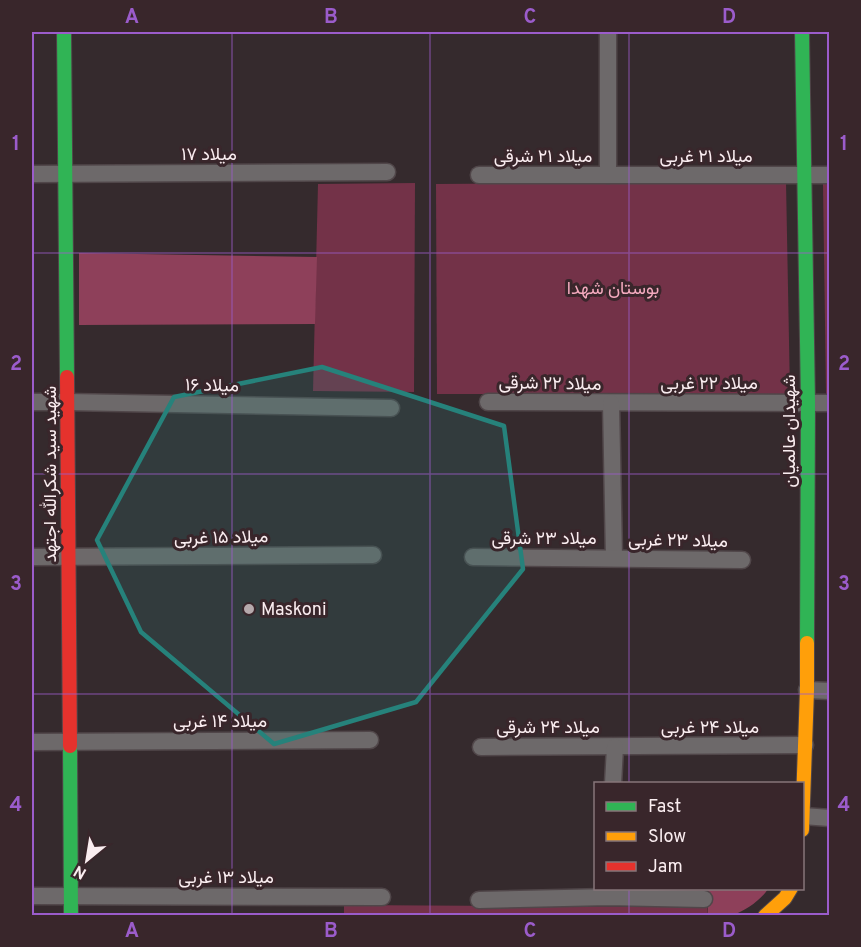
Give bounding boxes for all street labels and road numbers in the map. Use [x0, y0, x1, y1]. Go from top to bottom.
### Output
street label: میلاد ۱۷ [181, 144, 237, 167]
street label: میلاد ۲۱ شرقی [494, 146, 592, 169]
street label: میلاد ۲۱ غربی [659, 146, 753, 169]
street label: میلاد ۲۲ شرقی [498, 372, 602, 397]
street label: میلاد ۲۲ غربی [660, 373, 758, 396]
street label: میلاد ۱۶ [185, 375, 239, 398]
street label: شهیدان عالمیان [779, 375, 802, 487]
street label: شهید سید شکرالله اجتهد [39, 386, 63, 562]
street label: میلاد ۱۵ غربی [174, 526, 268, 551]
street label: میلاد ۲۳ شرقی [491, 528, 597, 551]
street label: میلاد ۲۳ غربی [628, 529, 728, 554]
street label: میلاد ۱۴ غربی [173, 711, 267, 734]
street label: میلاد ۲۴ شرقی [496, 717, 600, 740]
street label: میلاد ۲۴ غربی [661, 717, 759, 740]
street label: میلاد ۱۳ غربی [178, 867, 274, 890]

